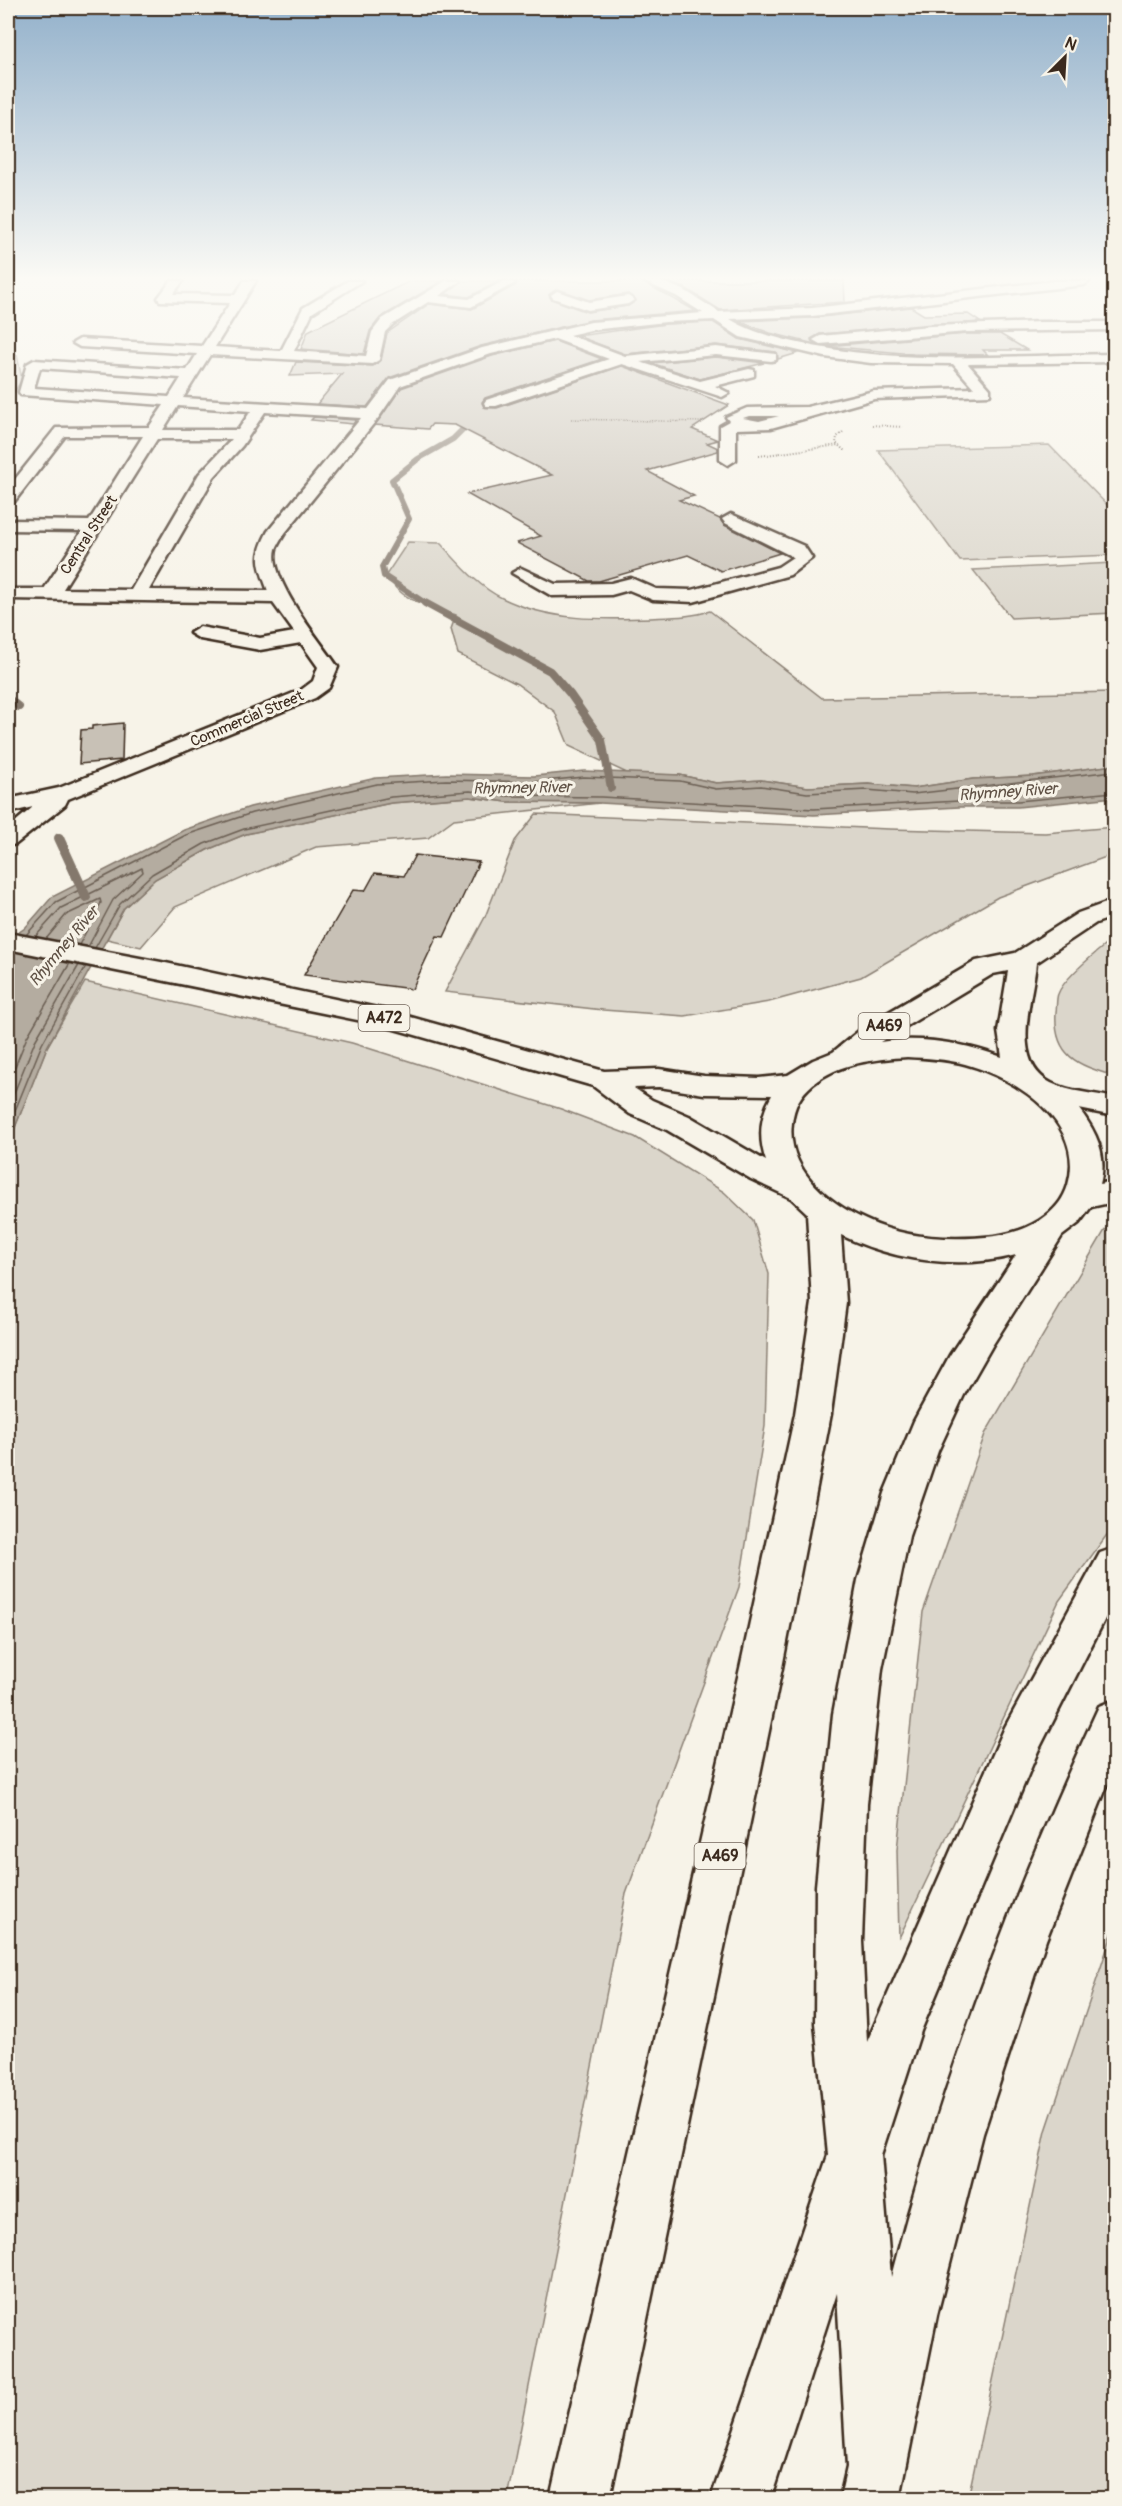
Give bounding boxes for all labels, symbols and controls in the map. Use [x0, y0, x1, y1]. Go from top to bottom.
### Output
north arrow [1035, 27, 1095, 87]
text: N [1062, 33, 1080, 56]
street label: Central Street [56, 491, 122, 578]
street label: Commercial Street [188, 686, 307, 751]
water label: Rhymney River [473, 777, 574, 799]
water label: Rhymney River [958, 778, 1060, 805]
water label: Rhymney River [25, 900, 105, 990]
road number: A472 [358, 1005, 410, 1031]
road number: A469 [858, 1013, 910, 1039]
road number: A469 [694, 1843, 746, 1869]

